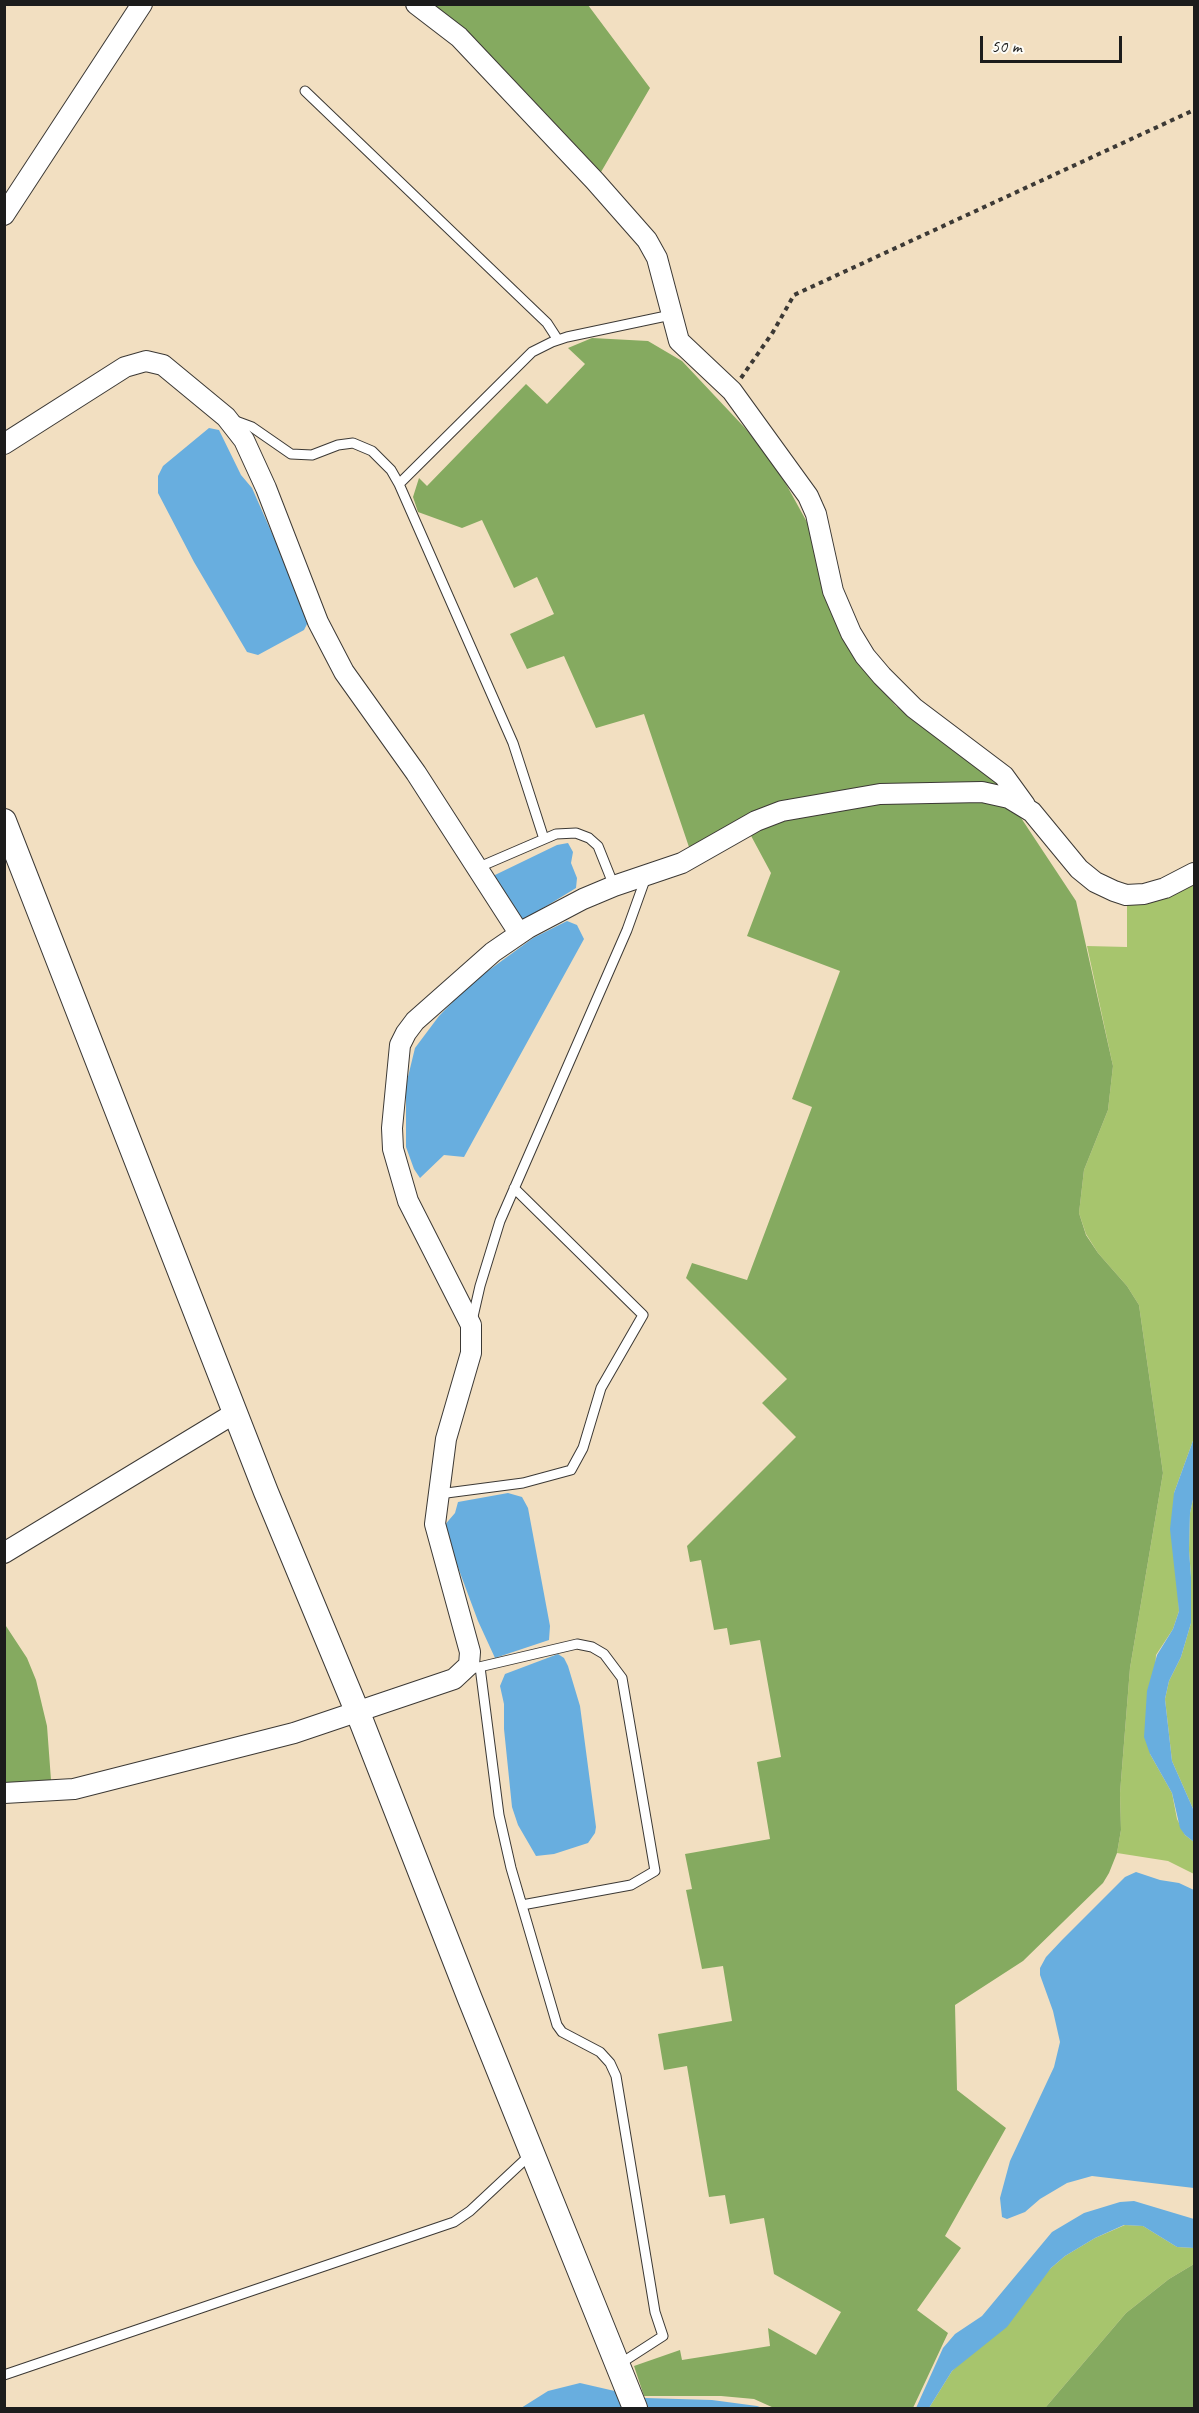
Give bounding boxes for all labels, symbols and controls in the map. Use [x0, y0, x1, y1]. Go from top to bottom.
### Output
scale bar [983, 24, 1126, 62]
text: 50 m [991, 35, 1022, 57]

